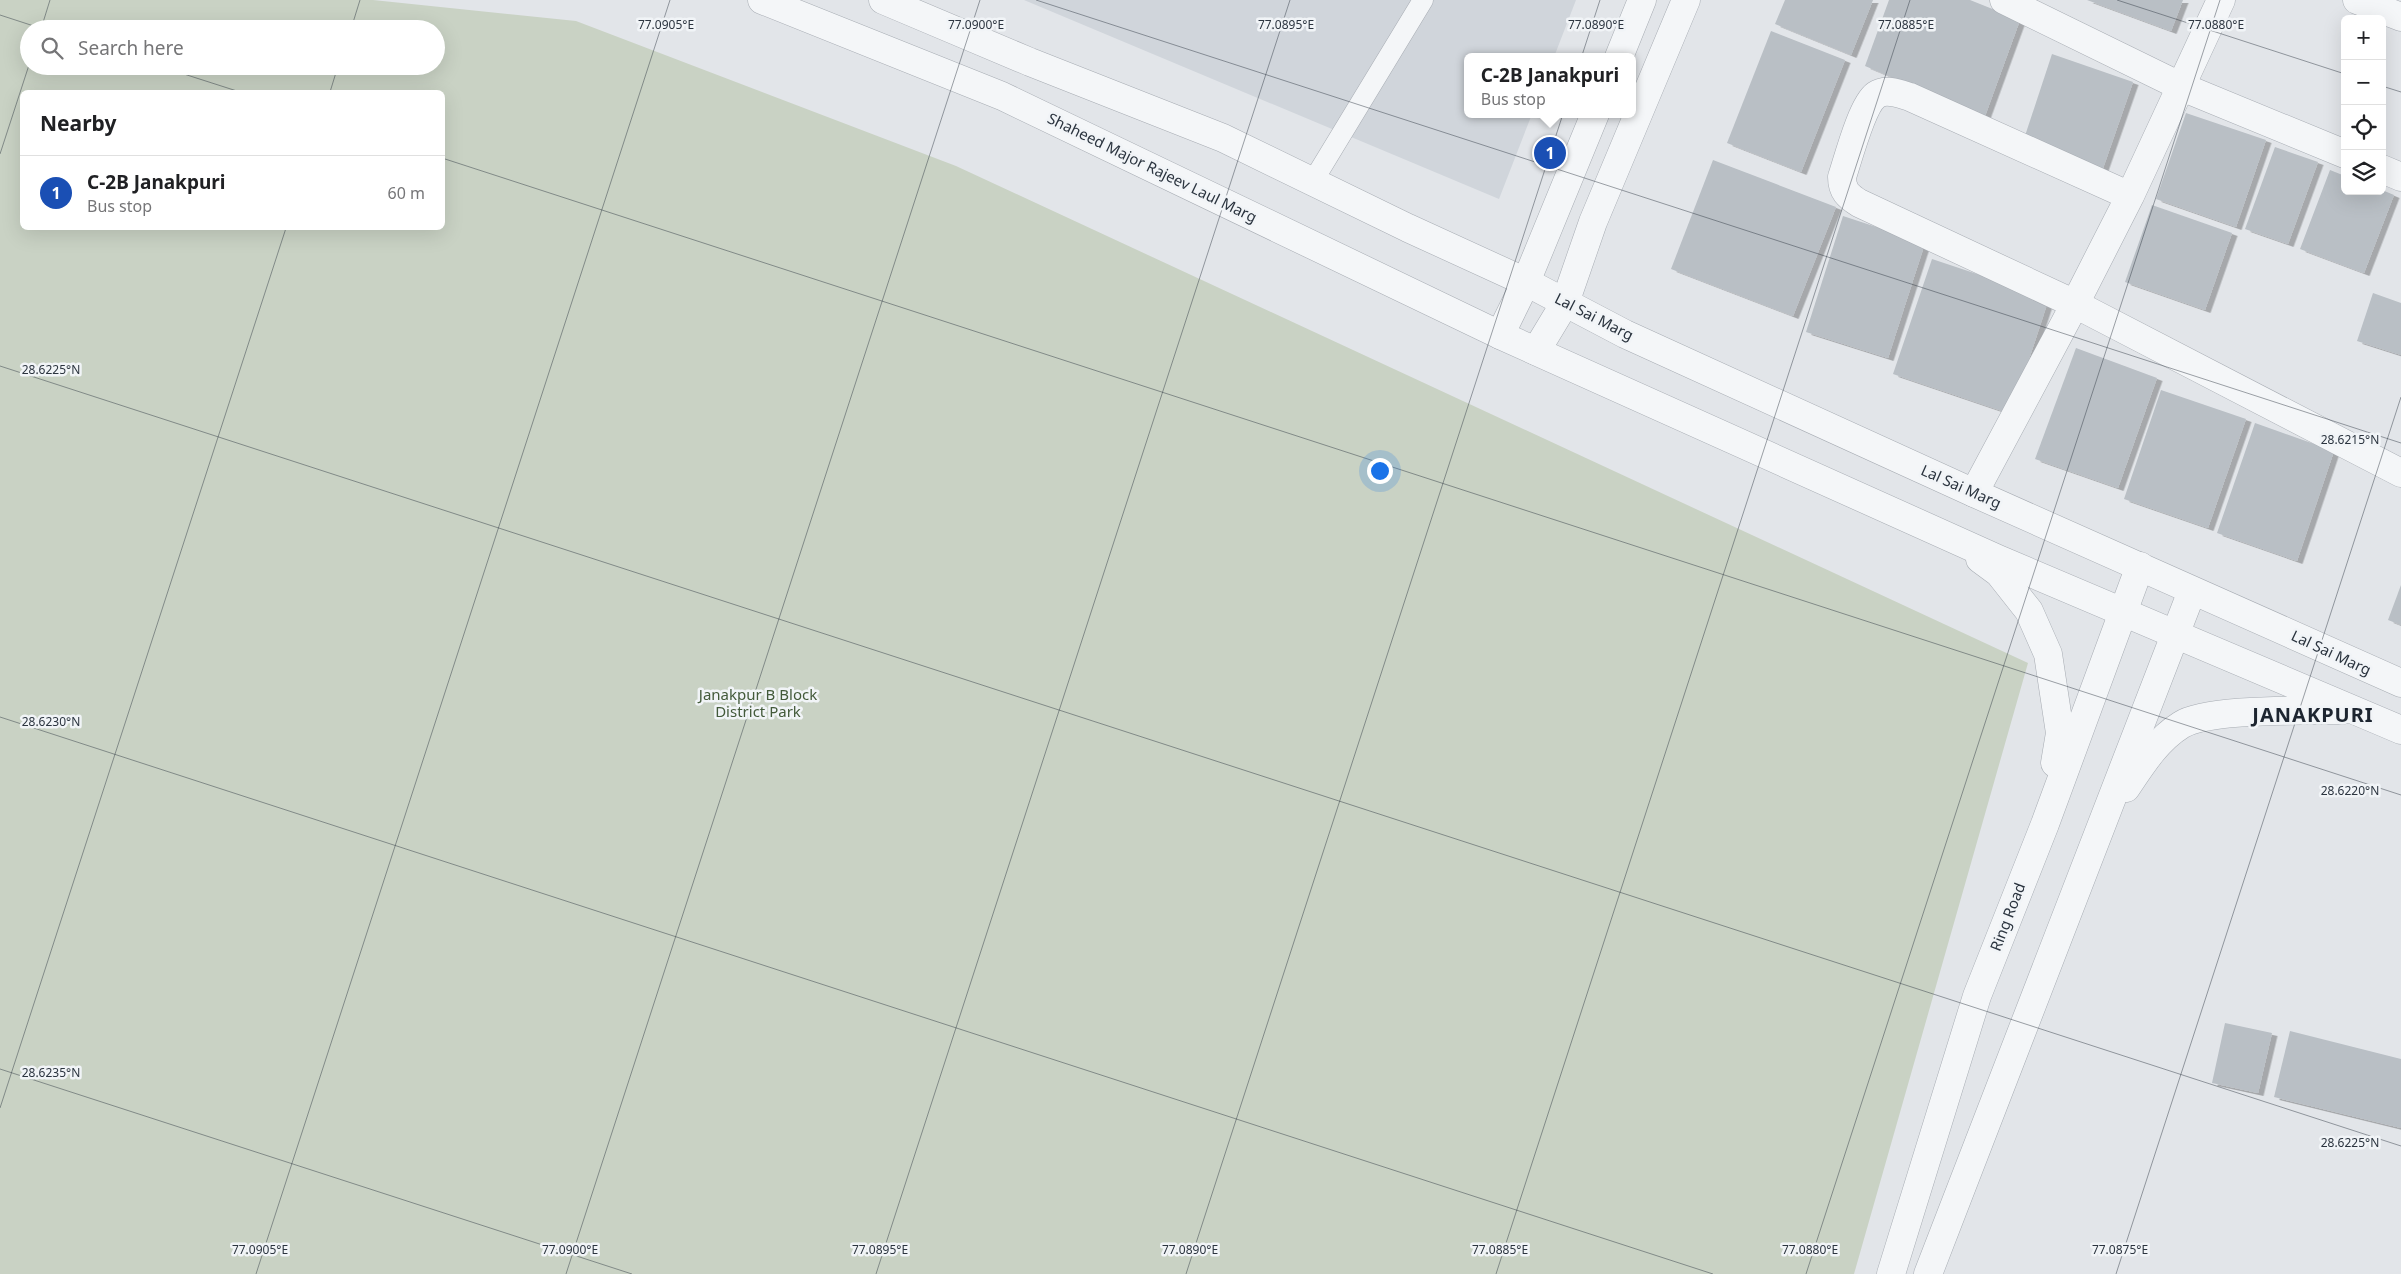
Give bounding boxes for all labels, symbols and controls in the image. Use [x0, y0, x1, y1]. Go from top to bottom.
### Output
map controls [2341, 15, 2386, 195]
button: + [2341, 15, 2386, 60]
text: 77.0905°E [638, 16, 694, 33]
text: 77.0900°E [948, 16, 1004, 33]
text: 77.0895°E [1258, 16, 1314, 33]
text: 77.0890°E [1568, 16, 1624, 33]
text: 77.0885°E [1878, 16, 1934, 33]
text: 77.0880°E [2188, 16, 2244, 33]
search box [20, 20, 445, 75]
icon: search [38, 34, 66, 62]
text: Search here [78, 35, 184, 61]
popup [1464, 53, 1636, 118]
button: − [2341, 60, 2386, 105]
text: C-2B Janakpuri [1481, 62, 1619, 88]
text: Bus stop [1481, 88, 1546, 110]
button: locate [2341, 105, 2386, 150]
street label: Shaheed Major Rajeev Laul Marg [1044, 108, 1260, 227]
text: Nearby [40, 109, 116, 137]
pin: 1 [1534, 134, 1566, 172]
button: layers [2341, 150, 2386, 195]
text: C-2B Janakpuri [87, 169, 225, 195]
text: 1 [51, 182, 61, 204]
text: 60 m [388, 182, 425, 204]
text: Bus stop [87, 195, 152, 217]
street label: Lal Sai Marg [1552, 288, 1637, 344]
text: 28.6225°N [22, 361, 80, 378]
text: 28.6215°N [2321, 431, 2379, 448]
your location [1367, 458, 1393, 484]
street label: Lal Sai Marg [1918, 460, 2005, 513]
street label: Lal Sai Marg [2288, 625, 2375, 679]
park label: Janakpur B Block District Park [697, 684, 817, 721]
district label: JANAKPURI [2250, 701, 2374, 728]
text: 28.6230°N [22, 713, 80, 730]
text: 28.6220°N [2321, 782, 2379, 799]
street label: Ring Road [1985, 880, 2029, 954]
text: 28.6235°N [22, 1064, 80, 1081]
text: 28.6225°N [2321, 1134, 2379, 1151]
text: 77.0905°E [232, 1241, 288, 1258]
text: 77.0900°E [542, 1241, 598, 1258]
text: 77.0895°E [852, 1241, 908, 1258]
text: 77.0890°E [1162, 1241, 1218, 1258]
text: 77.0885°E [1472, 1241, 1528, 1258]
text: 77.0880°E [1782, 1241, 1838, 1258]
text: 77.0875°E [2092, 1241, 2148, 1258]

